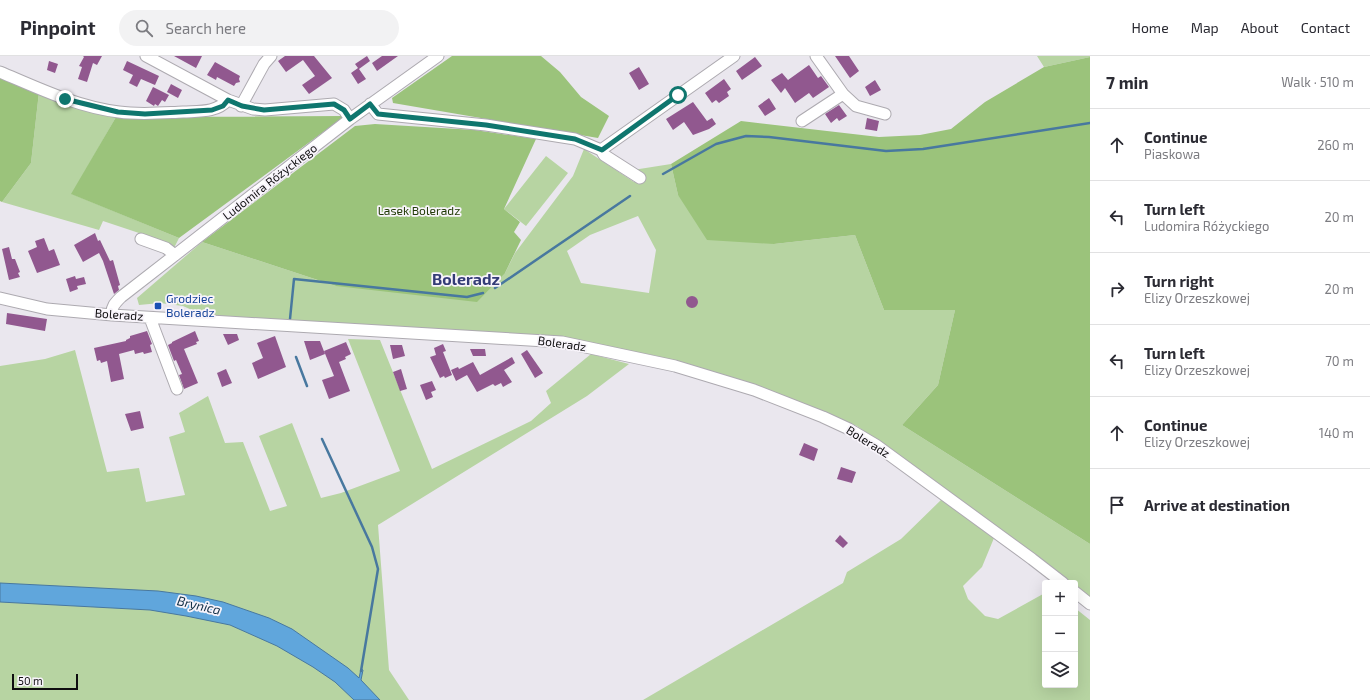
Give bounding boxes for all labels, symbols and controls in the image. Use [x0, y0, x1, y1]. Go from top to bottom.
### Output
search box [119, 10, 399, 46]
text: Pinpoint [20, 16, 95, 39]
icon: search [133, 17, 155, 39]
text: Search here [165, 19, 246, 37]
text: Home [1132, 19, 1169, 36]
text: Map [1191, 19, 1219, 36]
text: About [1241, 19, 1279, 36]
text: Contact [1301, 19, 1350, 36]
text: 7 min [1106, 72, 1149, 92]
text: Walk · 510 m [1281, 74, 1354, 90]
route start [669, 86, 687, 104]
route end [56, 90, 74, 108]
text: Continue [1144, 128, 1207, 146]
icon: ahead [1106, 134, 1128, 156]
text: 260 m [1317, 137, 1354, 153]
street label: Ludomira Różyckiego [219, 140, 319, 222]
text: Piaskowa [1144, 146, 1200, 162]
text: Turn left [1144, 200, 1205, 218]
park label: Lasek Boleradz [378, 203, 460, 217]
icon: left [1106, 206, 1128, 228]
text: 20 m [1325, 209, 1354, 225]
text: Ludomira Różyckiego [1144, 218, 1269, 234]
district label: Boleradz [432, 269, 500, 288]
text: Turn right [1144, 272, 1214, 290]
icon: right [1106, 278, 1128, 300]
text: 20 m [1325, 281, 1354, 297]
text: Elizy Orzeszkowej [1144, 290, 1250, 306]
place label: Grodziec Boleradz [166, 291, 215, 319]
marker: Grodziec Boleradz [153, 301, 163, 311]
street label: Boleradz [94, 305, 144, 323]
street label: Boleradz [537, 333, 587, 353]
text: Turn left [1144, 344, 1205, 362]
icon: left [1106, 350, 1128, 372]
text: 70 m [1325, 353, 1354, 369]
text: Elizy Orzeszkowej [1144, 362, 1250, 378]
text: Continue [1144, 416, 1207, 434]
street label: Boleradz [844, 422, 893, 460]
icon: ahead [1106, 422, 1128, 444]
text: 140 m [1319, 425, 1354, 441]
text: Elizy Orzeszkowej [1144, 434, 1250, 450]
icon: arrive [1106, 494, 1128, 516]
text: Arrive at destination [1144, 496, 1290, 514]
map controls [1042, 580, 1078, 688]
button: + [1042, 580, 1078, 616]
water label: Brynica [175, 592, 223, 618]
button: − [1042, 616, 1078, 652]
button: layers [1042, 652, 1078, 688]
scale bar [12, 672, 78, 691]
text: 50 m [18, 674, 43, 687]

